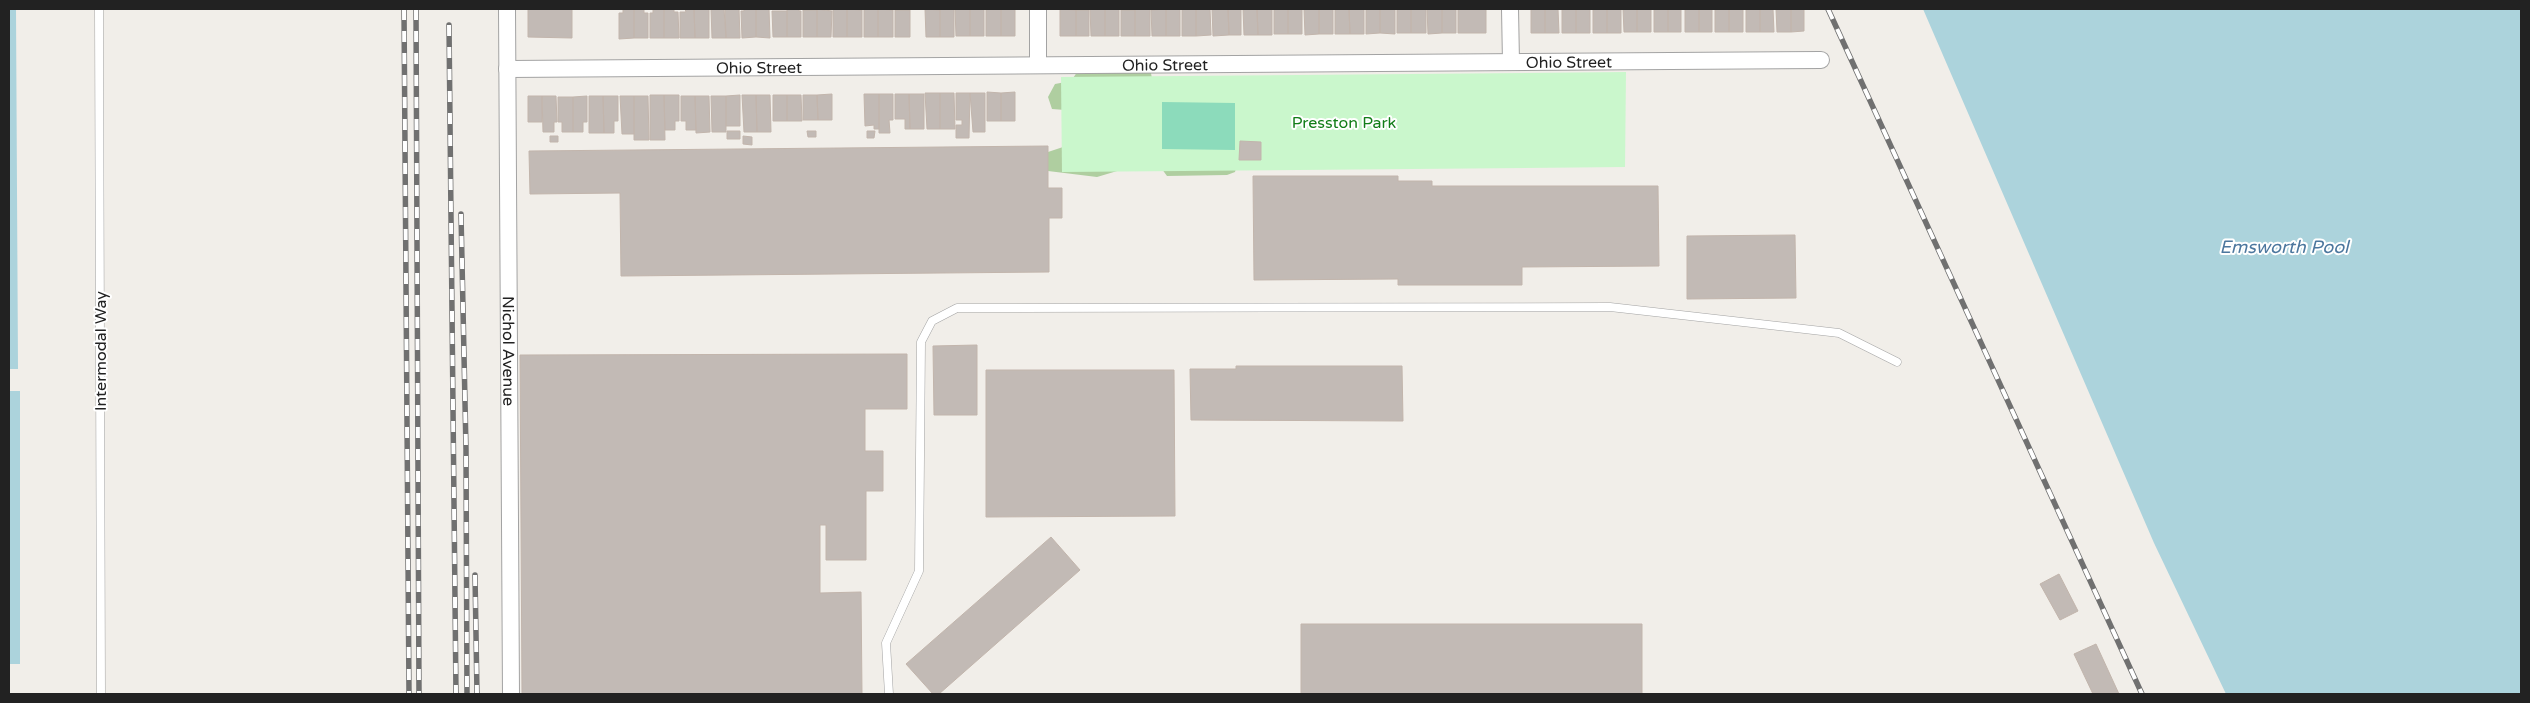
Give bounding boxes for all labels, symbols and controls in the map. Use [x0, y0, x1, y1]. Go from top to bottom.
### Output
street label: Ohio Street [1526, 52, 1612, 73]
street label: Ohio Street [1122, 55, 1208, 76]
street label: Ohio Street [716, 58, 802, 79]
park label: Presston Park [1292, 113, 1397, 133]
water label: Emsworth Pool [2219, 236, 2351, 258]
street label: Intermodal Way [91, 291, 111, 411]
street label: Nichol Avenue [498, 296, 518, 406]

